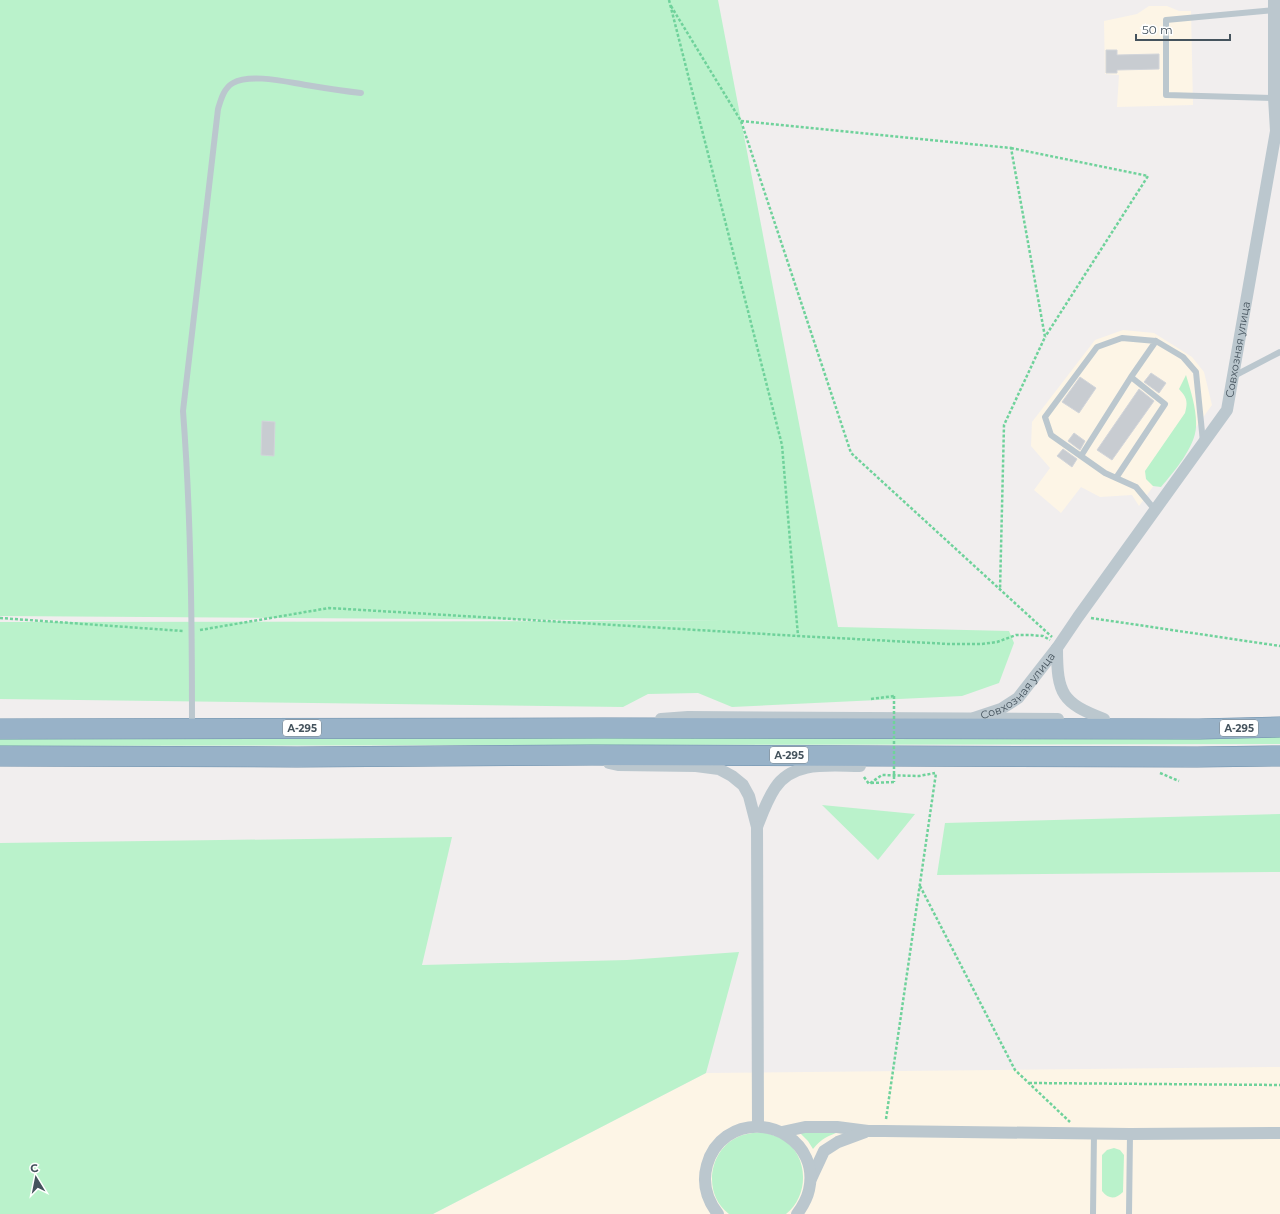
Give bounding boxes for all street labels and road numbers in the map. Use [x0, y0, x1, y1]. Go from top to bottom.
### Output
street label: Совхозная улица [1222, 300, 1253, 399]
street label: Совхозная улица [979, 649, 1058, 722]
road number: А-295 [283, 720, 321, 736]
road number: А-295 [1220, 720, 1258, 736]
road number: А-295 [770, 747, 808, 763]

